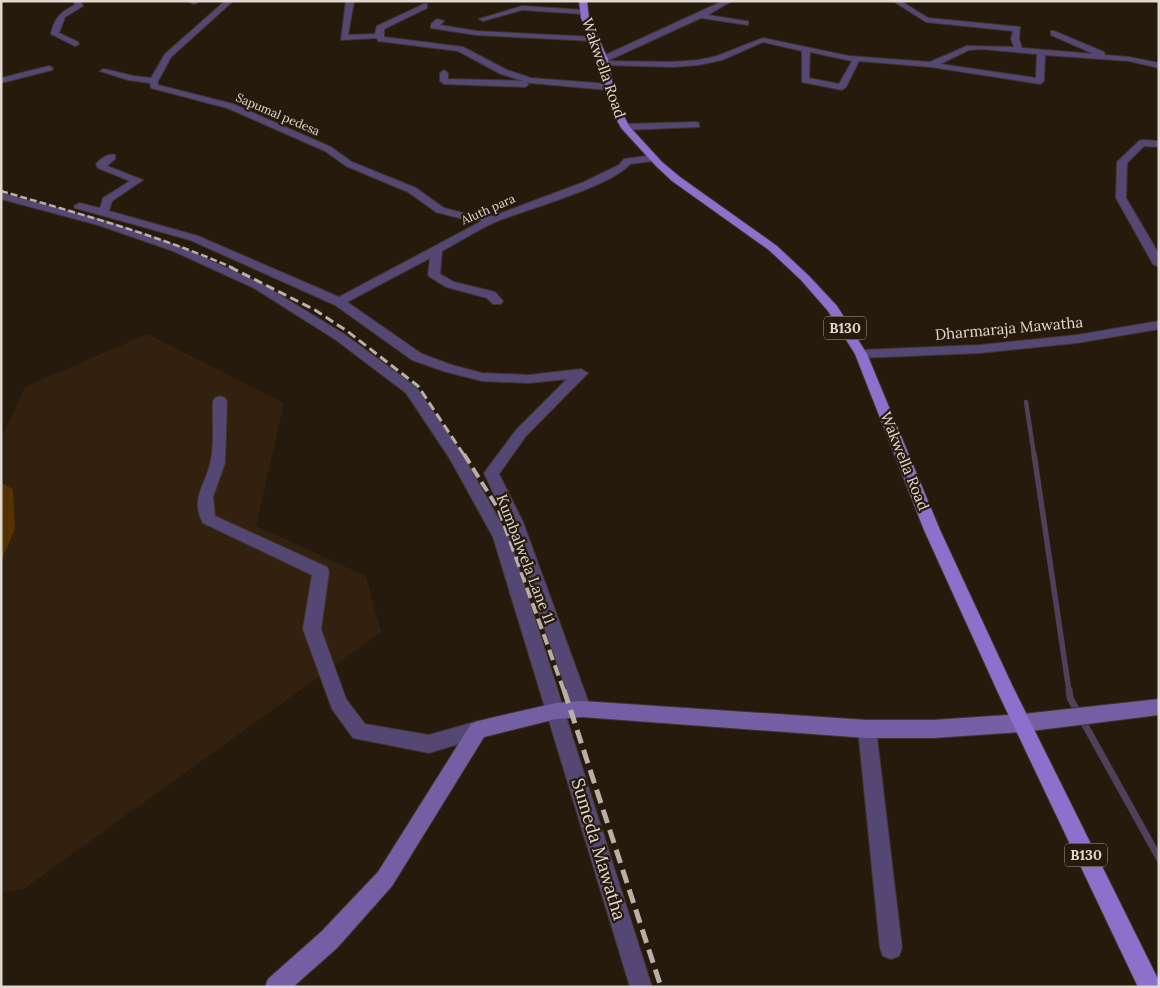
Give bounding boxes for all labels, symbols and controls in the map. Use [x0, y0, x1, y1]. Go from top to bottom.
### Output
street label: Wakwella Road [578, 15, 630, 121]
street label: Sapumal pedesa [234, 90, 322, 138]
street label: Aluth para [458, 190, 517, 228]
street label: Dharmaraja Mawatha [934, 312, 1084, 344]
road number: B130 [824, 316, 866, 339]
street label: Wakwella Road [877, 409, 933, 513]
street label: Kumbalwela Lane 11 [492, 491, 560, 627]
street label: Sumeda Mawatha [566, 775, 632, 923]
road number: B130 [1065, 844, 1107, 866]

